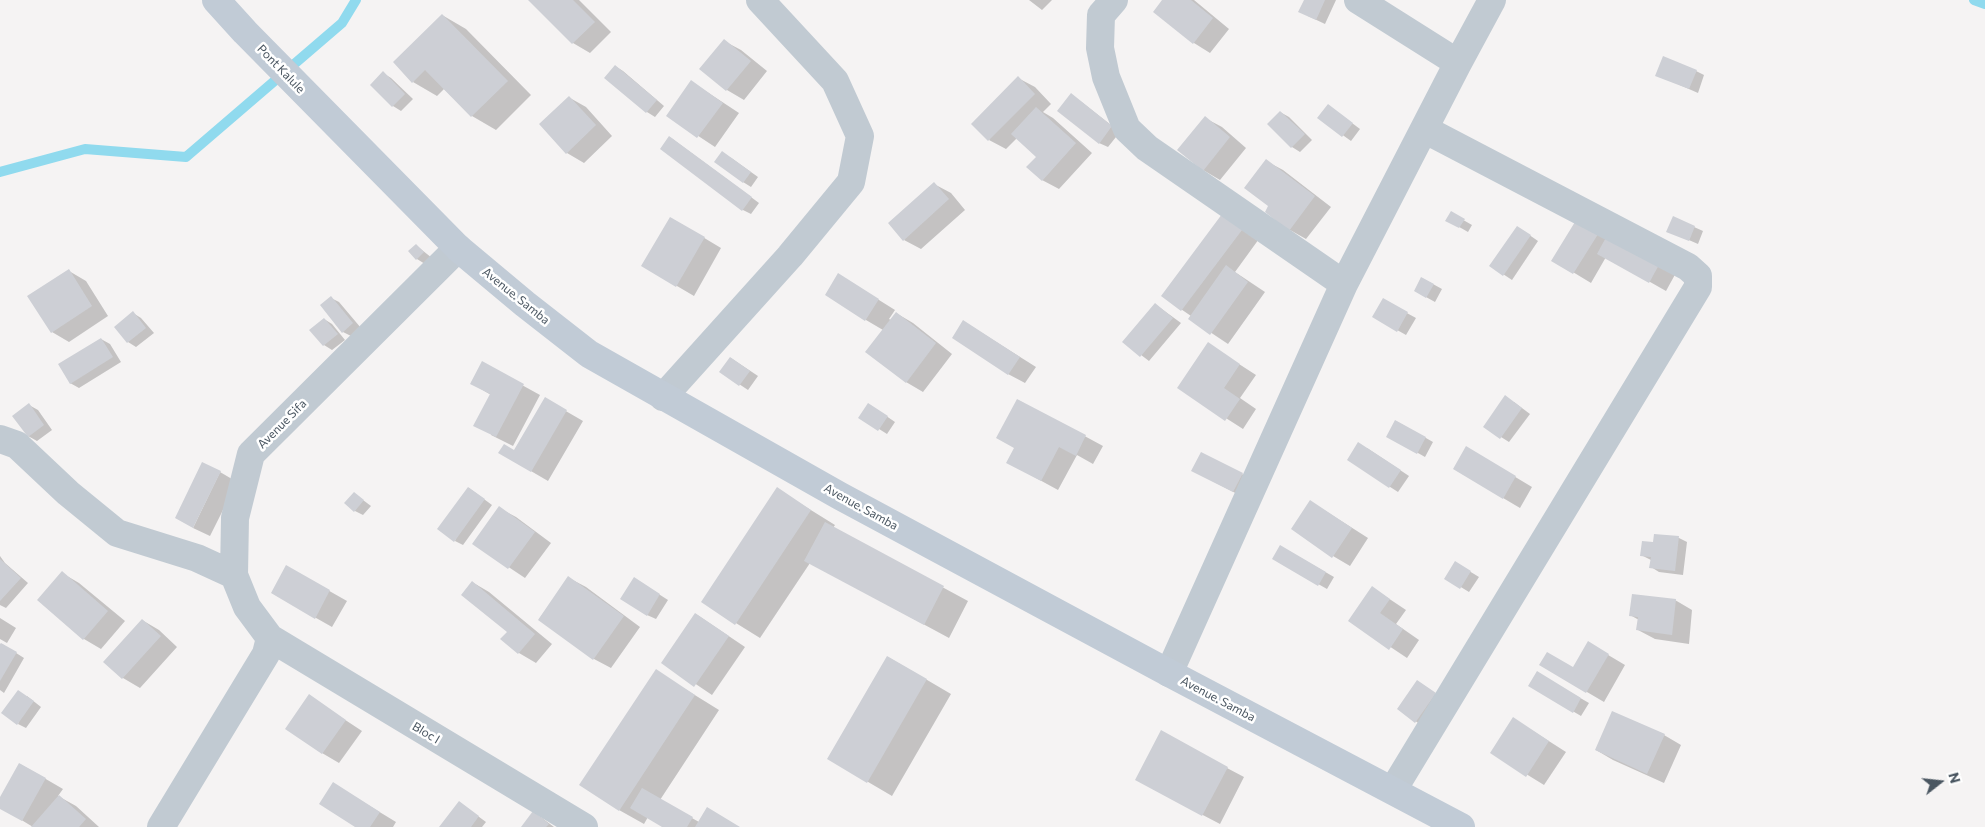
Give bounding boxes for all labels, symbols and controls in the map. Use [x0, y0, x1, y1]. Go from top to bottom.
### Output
street label: Pont Kalule [254, 42, 308, 96]
street label: Avenue. Samba [480, 265, 552, 327]
street label: Avenue Sifa [255, 397, 309, 451]
street label: Avenue. Samba [822, 481, 900, 533]
street label: Avenue. Samba [1178, 673, 1258, 725]
street label: Bloc I [410, 719, 442, 747]
north arrow [1915, 757, 1965, 807]
text: N [1945, 770, 1965, 785]

